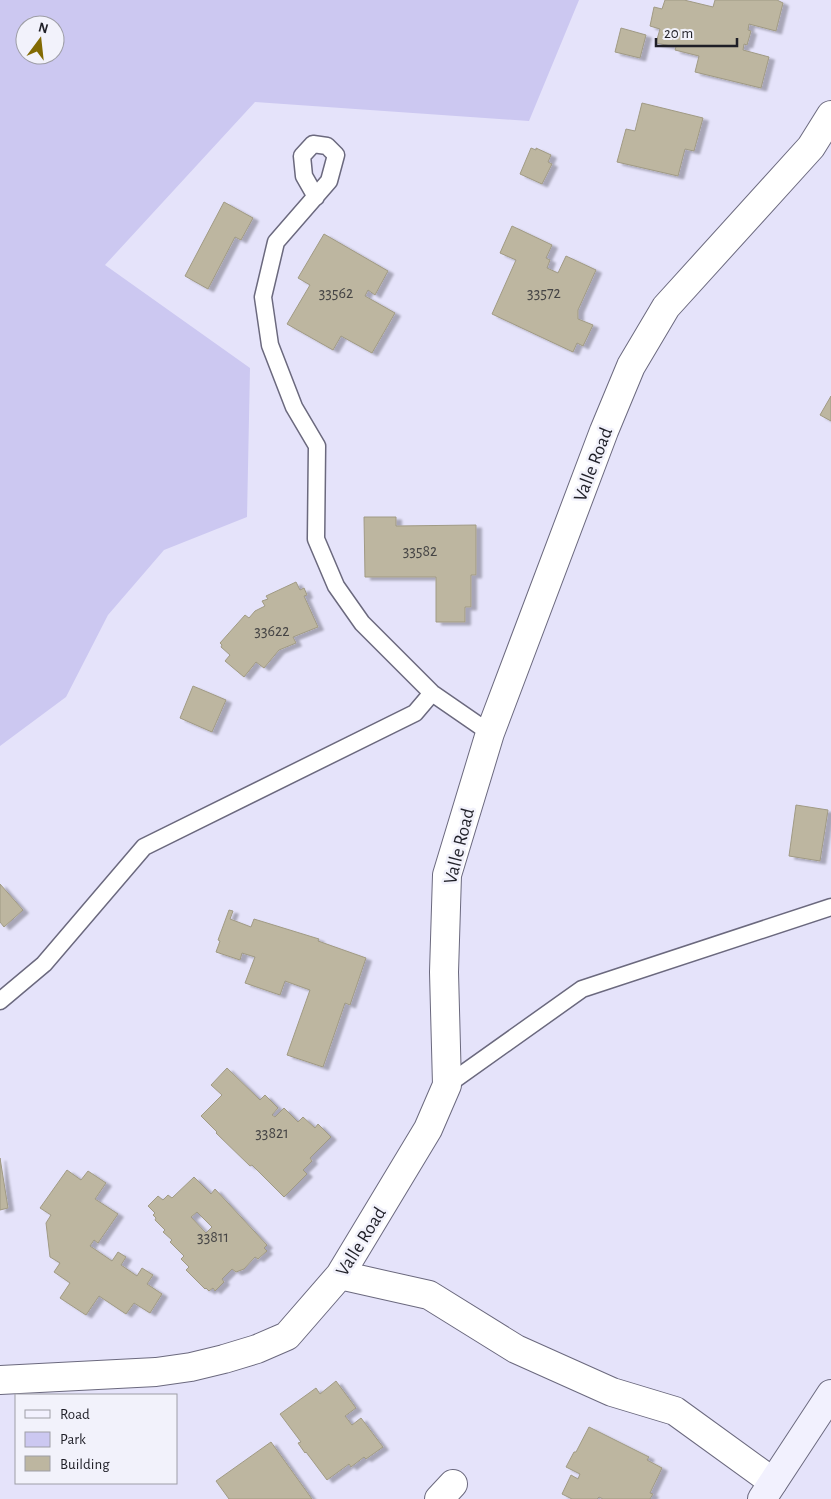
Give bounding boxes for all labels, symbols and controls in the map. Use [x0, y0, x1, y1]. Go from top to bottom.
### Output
north arrow [15, 15, 65, 65]
scale bar [656, 15, 737, 47]
text: N [37, 20, 50, 36]
text: 20 m [664, 26, 693, 41]
house number: 33562 [319, 285, 353, 301]
house number: 33572 [527, 285, 561, 301]
street label: Valle Road [571, 425, 616, 504]
house number: 33582 [403, 543, 437, 559]
house number: 33622 [254, 623, 290, 639]
street label: Valle Road [441, 806, 478, 886]
house number: 33821 [255, 1125, 289, 1141]
street label: Valle Road [333, 1204, 390, 1280]
house number: 33811 [197, 1229, 229, 1245]
legend [15, 1394, 178, 1484]
text: Road [60, 1407, 90, 1422]
text: Park [60, 1432, 86, 1447]
text: Building [60, 1457, 110, 1472]

